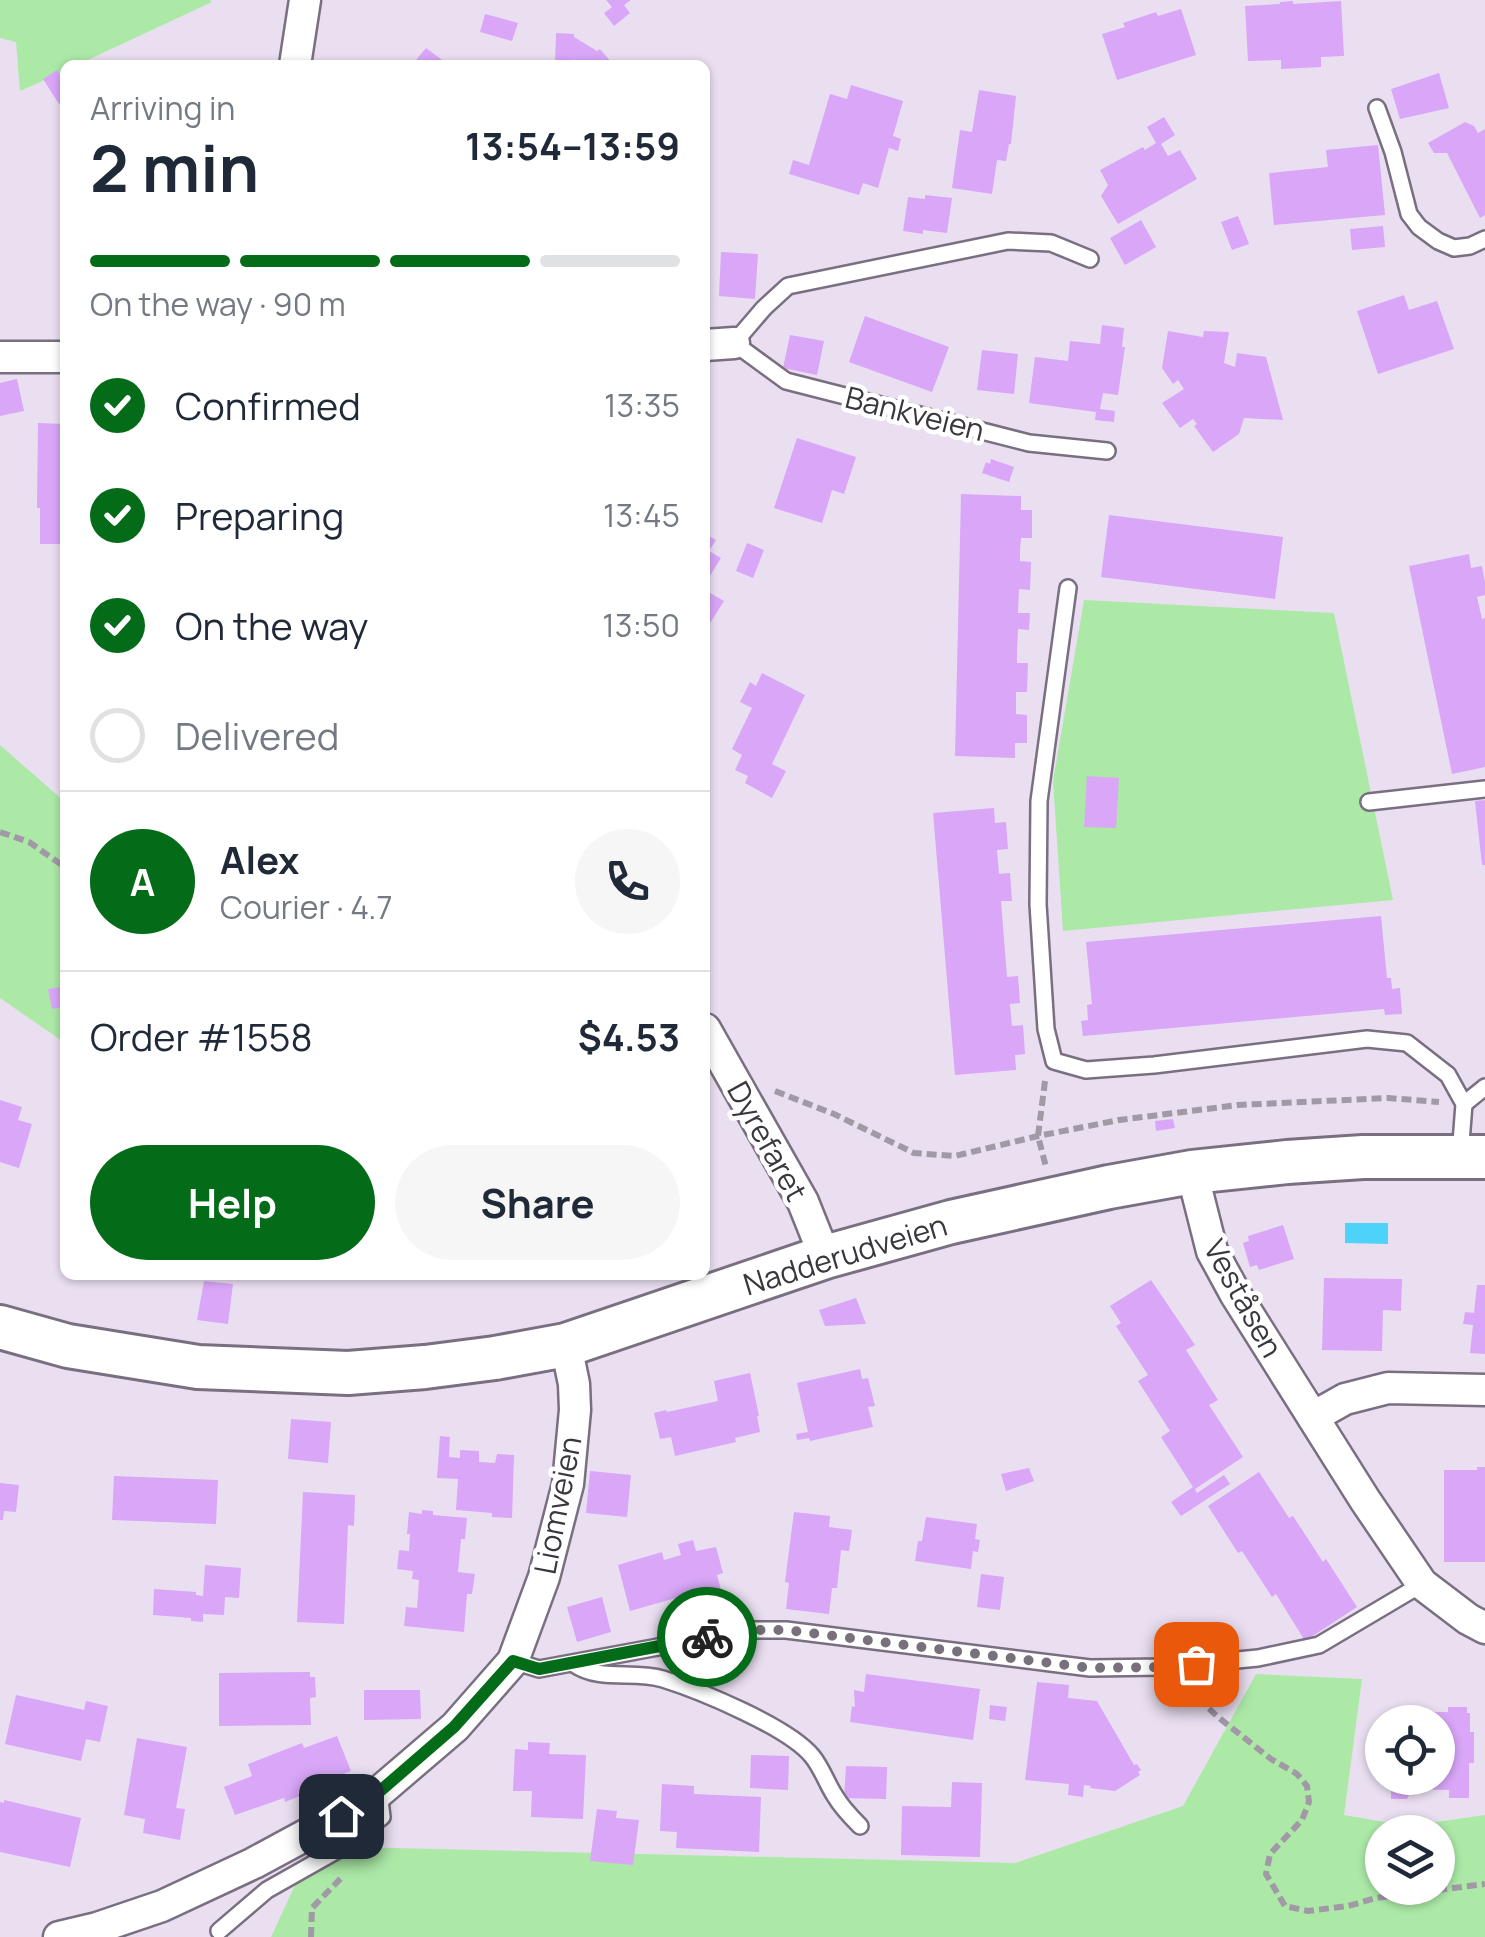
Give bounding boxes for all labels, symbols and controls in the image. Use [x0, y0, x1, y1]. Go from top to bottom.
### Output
text: Arriving in [90, 86, 235, 130]
text: 13:54–13:59 [465, 119, 680, 171]
text: 2 min [90, 123, 259, 212]
text: On the way · 90 m [90, 282, 346, 326]
street label: Bankveien [841, 376, 989, 450]
icon: check [90, 378, 145, 433]
text: Confirmed [175, 379, 361, 431]
text: 13:35 [604, 383, 680, 427]
icon: check [90, 488, 145, 543]
text: Preparing [175, 489, 344, 541]
text: 13:45 [603, 493, 680, 537]
icon: check [90, 598, 145, 653]
text: On the way [175, 599, 368, 651]
text: 13:50 [602, 603, 680, 647]
text: Delivered [175, 709, 339, 761]
button: phone [575, 829, 680, 934]
text: Alex [220, 833, 299, 885]
text: A [130, 855, 155, 907]
text: Courier · 4.7 [220, 885, 393, 929]
text: Order #1558 [90, 1010, 313, 1062]
text: $4.53 [578, 1010, 680, 1062]
street label: Dyrefaret [718, 1074, 818, 1208]
button: Help [90, 1145, 375, 1260]
button: Share [395, 1145, 680, 1260]
street label: Nadderudveien [738, 1204, 952, 1304]
street label: Veståsen [1195, 1232, 1293, 1364]
street label: Liomveien [524, 1433, 590, 1577]
courier [657, 1587, 757, 1687]
icon: bike [680, 1610, 735, 1665]
pin [1154, 1622, 1239, 1707]
icon: bag [1169, 1637, 1224, 1692]
map controls [1365, 1705, 1455, 1905]
button: locate [1365, 1705, 1455, 1795]
pin [299, 1774, 384, 1859]
icon: home [314, 1789, 369, 1844]
button: layers [1365, 1815, 1455, 1905]

